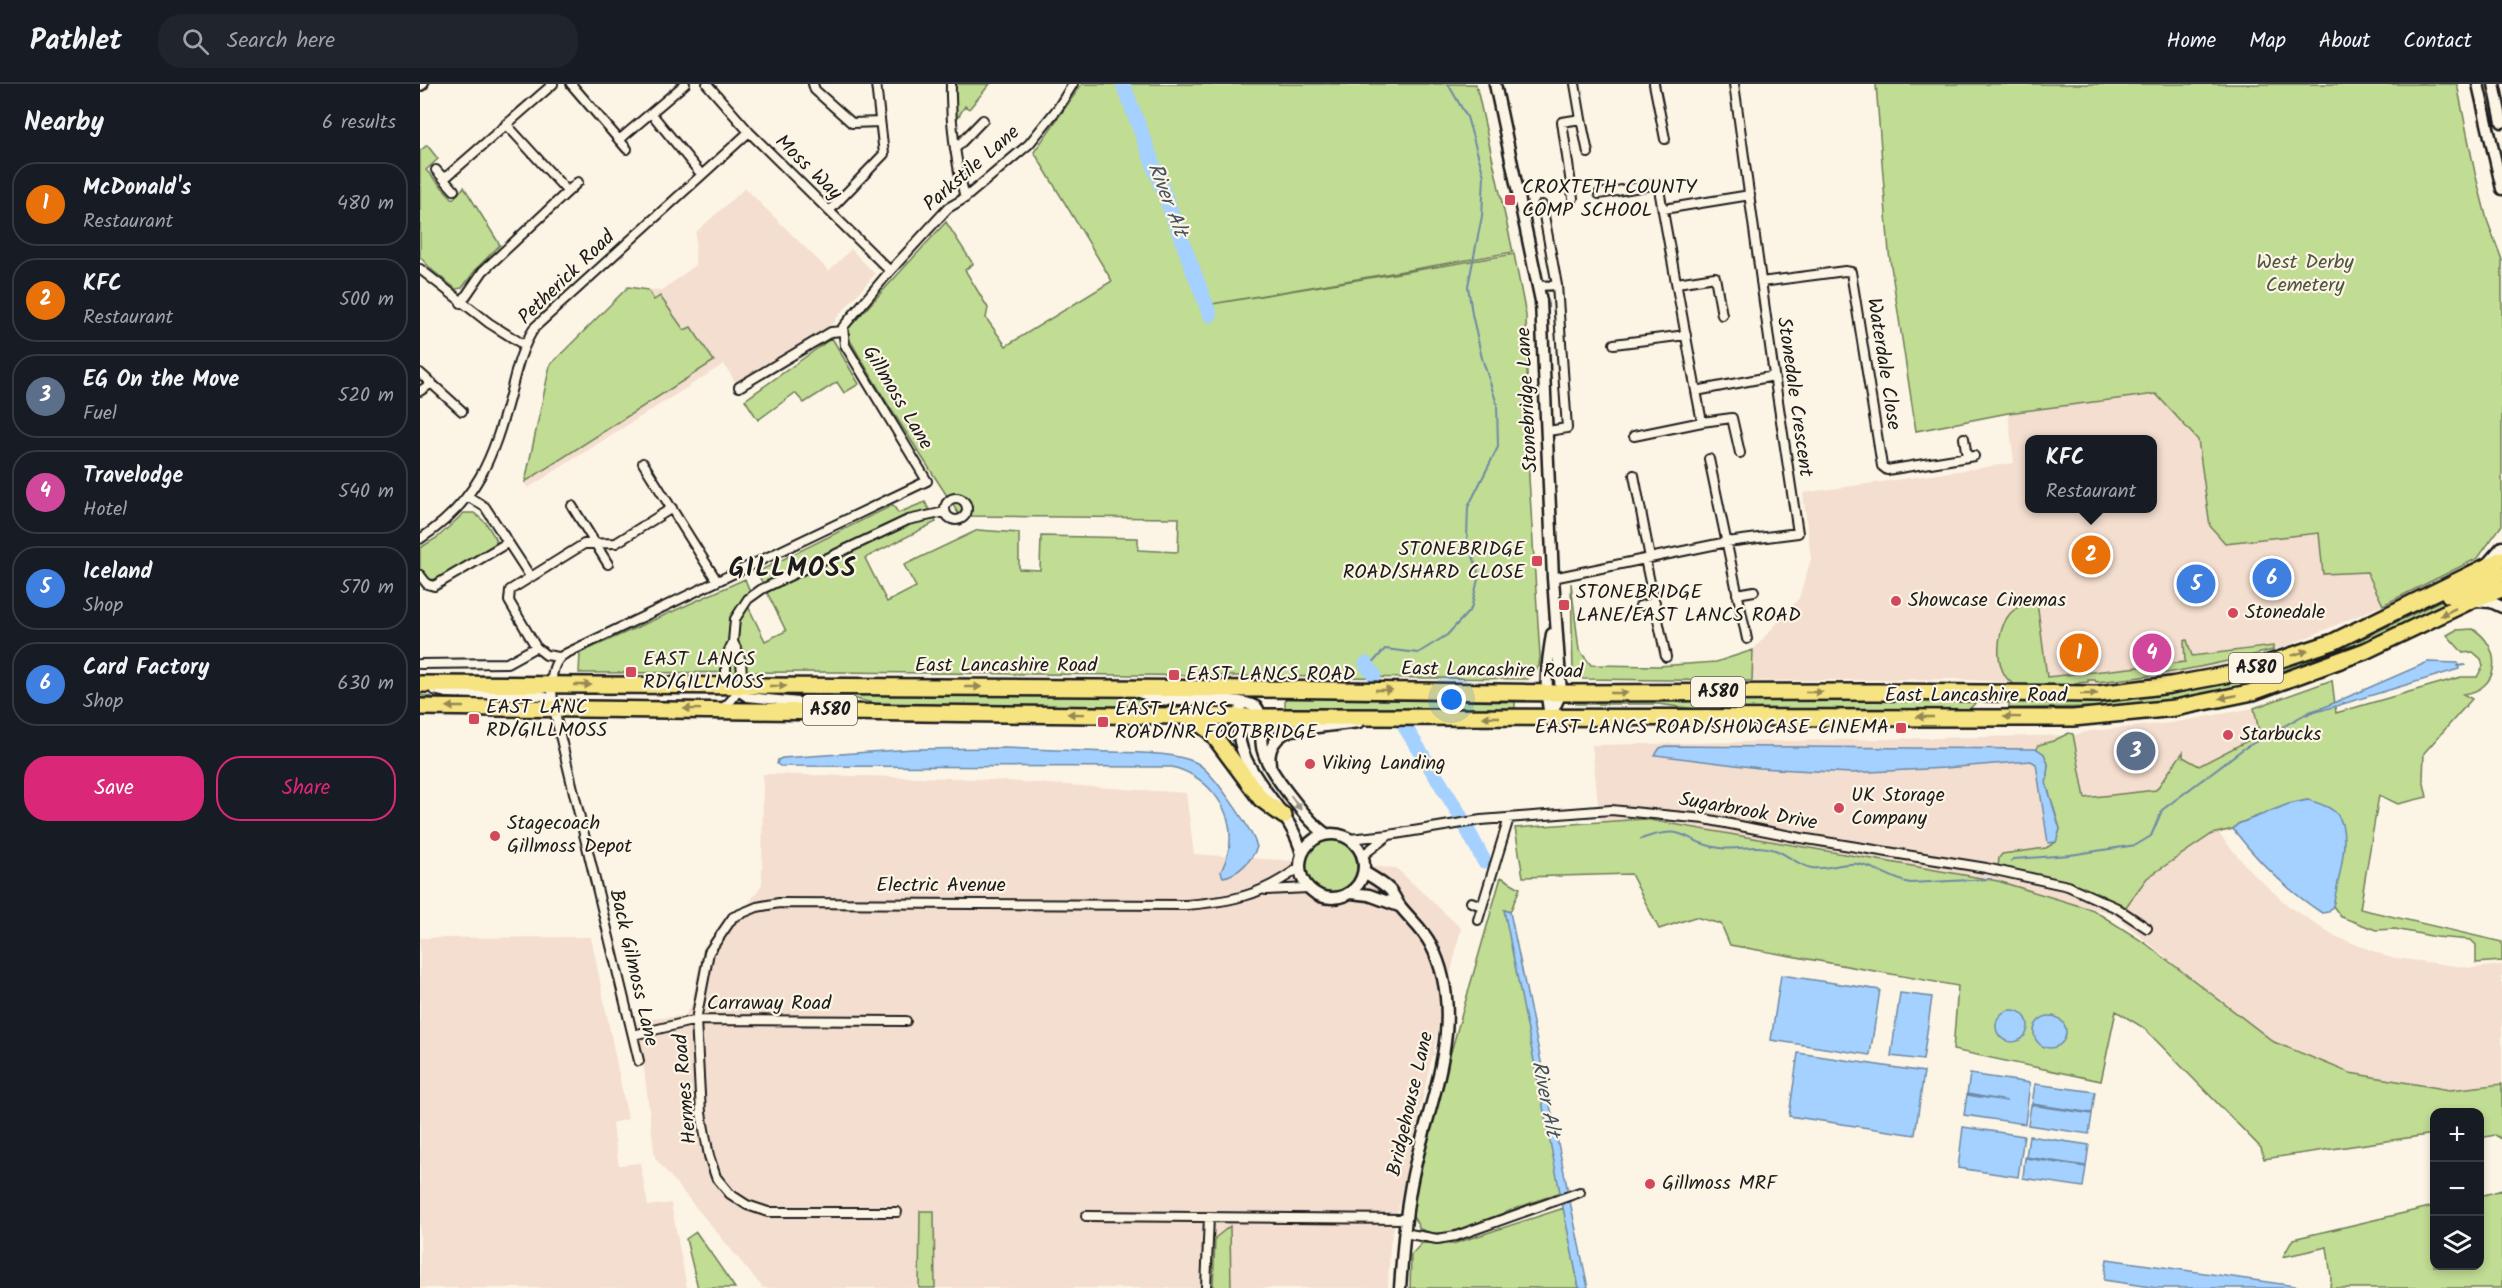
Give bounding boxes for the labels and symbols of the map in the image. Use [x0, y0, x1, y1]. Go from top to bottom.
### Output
street label: Parkstile Lane [917, 118, 1027, 220]
street label: Moss Way [767, 127, 850, 209]
water label: River Alt [1138, 158, 1197, 245]
place label: CROXTETH COUNTY COMP SCHOOL [1522, 172, 1698, 227]
marker: CROXTETH COUNTY COMP SCHOOL [1503, 193, 1517, 207]
street label: Petherick Road [511, 222, 624, 333]
park label: West Derby Cemetery [2256, 247, 2354, 302]
street label: Waterdale Close [1857, 296, 1909, 432]
street label: Stonedale Crescent [1767, 315, 1821, 479]
street label: Stonebridge Lane [1508, 327, 1548, 473]
street label: Gillmoss Lane [853, 340, 941, 456]
pin: 2 [2072, 532, 2110, 578]
place label: STONEBRIDGE ROAD/SHARD CLOSE [1343, 534, 1526, 589]
district label: GILLMOSS [729, 548, 857, 590]
marker: STONEBRIDGE ROAD/SHARD CLOSE [1530, 554, 1544, 568]
pin: 6 [2252, 556, 2292, 600]
pin: 5 [2176, 562, 2216, 606]
place label: STONEBRIDGE LANE/EAST LANCS ROAD [1576, 577, 1801, 632]
place label: Showcase Cinemas [1908, 585, 2066, 617]
marker: Showcase Cinemas [1889, 594, 1903, 608]
place label: Stonedale [2245, 597, 2325, 629]
marker: STONEBRIDGE LANE/EAST LANCS ROAD [1557, 598, 1571, 612]
marker: Stonedale [2226, 606, 2240, 620]
one-way arrow [2440, 607, 2457, 617]
pin: 1 [2060, 630, 2098, 676]
pin: 4 [2132, 630, 2172, 676]
place label: EAST LANCS RD/GILLMOSS [643, 644, 765, 699]
one-way arrow [2291, 648, 2309, 658]
street label: East Lancashire Road [915, 650, 1098, 682]
street label: East Lancashire Road [1401, 653, 1584, 689]
road number: A580 [2229, 653, 2283, 683]
place label: EAST LANCS ROAD [1186, 659, 1356, 691]
marker: EAST LANCS RD/GILLMOSS [624, 665, 638, 679]
marker: EAST LANCS ROAD [1167, 668, 1181, 682]
road number: A580 [1691, 677, 1745, 707]
one-way arrow [574, 680, 593, 690]
street label: East Lancashire Road [1885, 680, 2068, 712]
one-way arrow [769, 681, 788, 691]
one-way arrow [964, 682, 983, 692]
one-way arrow [1375, 685, 1394, 695]
your location [1437, 685, 1466, 714]
one-way arrow [1805, 687, 1824, 697]
one-way arrow [1610, 688, 1629, 698]
one-way arrow [2079, 689, 2098, 699]
place label: EAST LANC RD/GILLMOSS [486, 692, 608, 747]
one-way arrow [2218, 693, 2237, 702]
place label: EAST LANCS ROAD/NR FOOTBRIDGE [1115, 694, 1319, 749]
road number: A580 [803, 695, 857, 725]
one-way arrow [445, 702, 464, 712]
one-way arrow [682, 705, 701, 714]
one-way arrow [1066, 709, 1085, 719]
marker: EAST LANC RD/GILLMOSS [467, 712, 481, 726]
one-way arrow [1482, 712, 1501, 722]
place label: EAST LANCS ROAD/SHOWCASE CINEMA [1535, 712, 1889, 744]
one-way arrow [1915, 712, 1934, 722]
one-way arrow [2003, 712, 2022, 722]
marker: EAST LANCS ROAD/NR FOOTBRIDGE [1096, 715, 1110, 729]
place label: Starbucks [2240, 719, 2322, 751]
marker: EAST LANCS ROAD/SHOWCASE CINEMA [1894, 721, 1908, 735]
pin: 3 [2116, 728, 2156, 774]
marker: Starbucks [2221, 728, 2235, 742]
place label: Viking Landing [1322, 748, 1446, 780]
marker: Viking Landing [1303, 757, 1317, 771]
place label: UK Storage Company [1851, 780, 1945, 835]
street label: Sugarbrook Drive [1676, 784, 1820, 840]
one-way arrow [1290, 795, 1302, 810]
marker: UK Storage Company [1832, 801, 1846, 815]
place label: Stagecoach Gillmoss Depot [507, 808, 632, 863]
marker: Stagecoach Gillmoss Depot [488, 829, 502, 843]
street label: Electric Avenue [876, 870, 1006, 902]
street label: Back Gilmoss Lane [599, 886, 667, 1050]
street label: Carraway Road [707, 988, 832, 1020]
street label: Bridgehouse Lane [1379, 1029, 1443, 1179]
street label: Hermes Road [665, 1032, 707, 1145]
water label: River Alt [1521, 1058, 1569, 1143]
place label: Gillmoss MRF [1662, 1168, 1778, 1200]
marker: Gillmoss MRF [1643, 1177, 1657, 1191]

